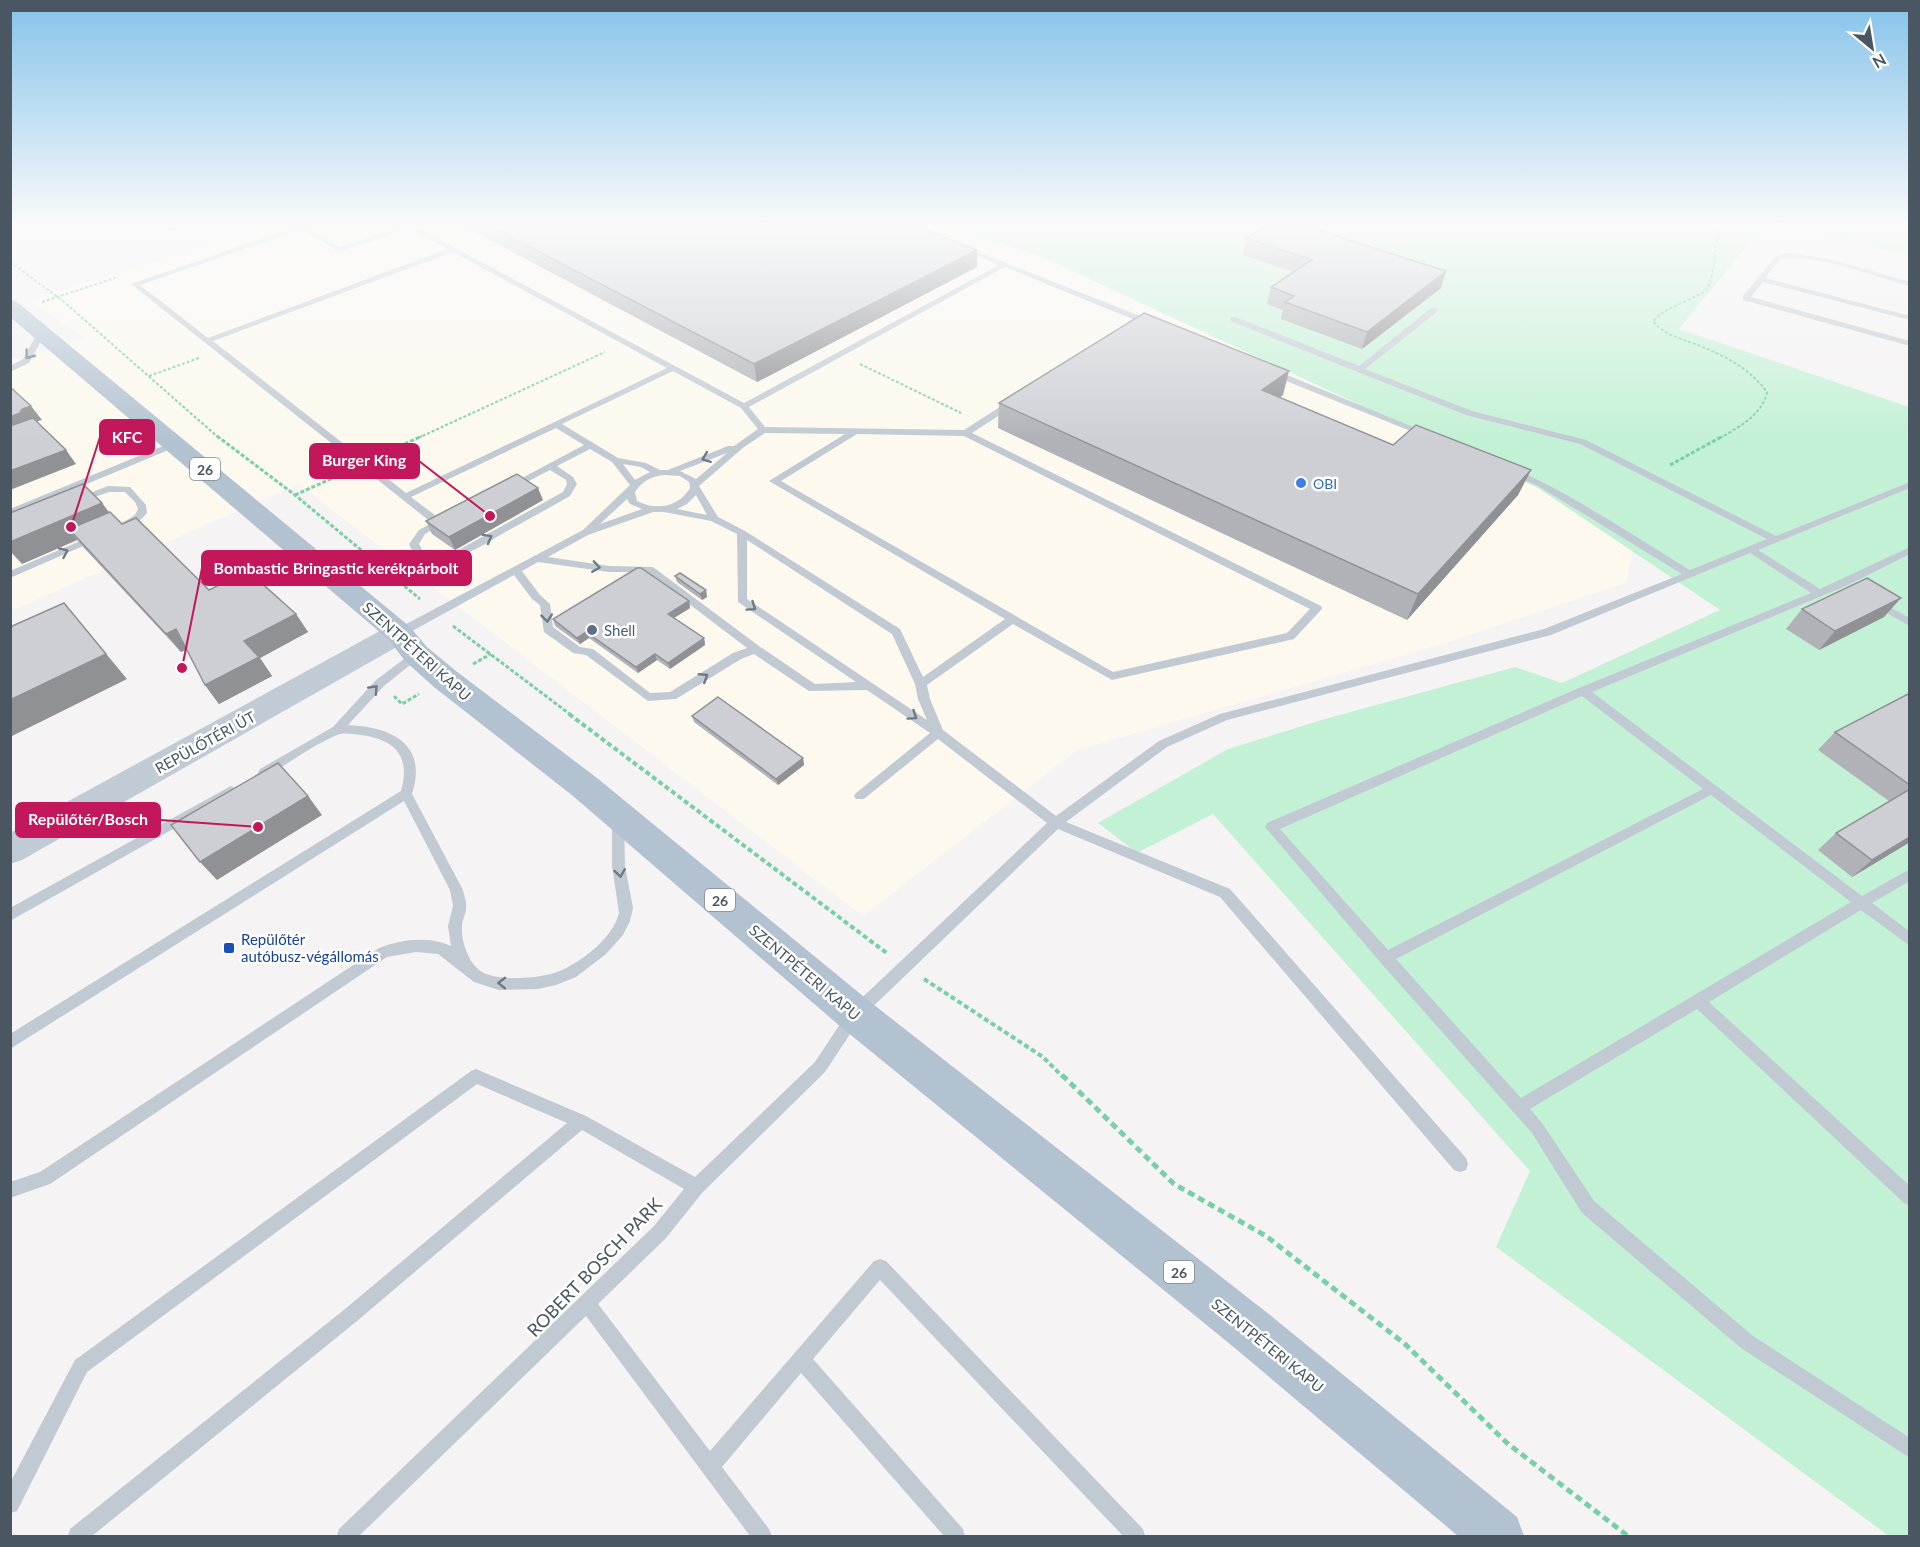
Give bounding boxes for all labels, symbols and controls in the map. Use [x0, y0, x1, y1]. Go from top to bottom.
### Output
north arrow [1842, 18, 1902, 78]
text: N [1870, 50, 1890, 73]
one-way arrow [25, 348, 36, 359]
callout: KFC [100, 420, 154, 454]
text: KFC [112, 427, 143, 446]
callout: Burger King [310, 444, 419, 478]
text: Burger King [322, 450, 407, 469]
one-way arrow [701, 451, 712, 463]
road number: 26 [190, 458, 220, 480]
place label: OBI [1313, 475, 1337, 492]
marker: OBI [1294, 476, 1308, 490]
one-way arrow [482, 534, 492, 545]
one-way arrow [58, 547, 69, 559]
callout: Bombastic Bringastic kerékpárbolt [202, 551, 471, 585]
text: Bombastic Bringastic kerékpárbolt [214, 558, 459, 577]
one-way arrow [591, 561, 600, 573]
street label: SZENTPÉTERI KAPU [359, 598, 475, 704]
one-way arrow [745, 600, 756, 611]
one-way arrow [540, 613, 553, 623]
place label: Shell [604, 621, 635, 639]
marker: Shell [585, 623, 599, 637]
one-way arrow [698, 672, 708, 684]
one-way arrow [367, 686, 378, 696]
street label: REPÜLŐTÉRI ÚT [152, 707, 258, 777]
one-way arrow [907, 709, 918, 720]
callout: Repülőtér/Bosch [16, 803, 160, 837]
text: Repülőtér/Bosch [28, 809, 148, 828]
one-way arrow [613, 867, 626, 877]
road number: 26 [705, 889, 735, 911]
street label: SZENTPÉTERI KAPU [746, 920, 864, 1024]
place label: Repülőtér autóbusz-végállomás [241, 930, 379, 965]
marker: Repülőtér autóbusz-végállomás [222, 941, 236, 955]
one-way arrow [497, 977, 506, 989]
street label: ROBERT BOSCH PARK [522, 1193, 666, 1341]
road number: 26 [1164, 1261, 1194, 1283]
street label: SZENTPÉTERI KAPU [1208, 1294, 1328, 1396]

